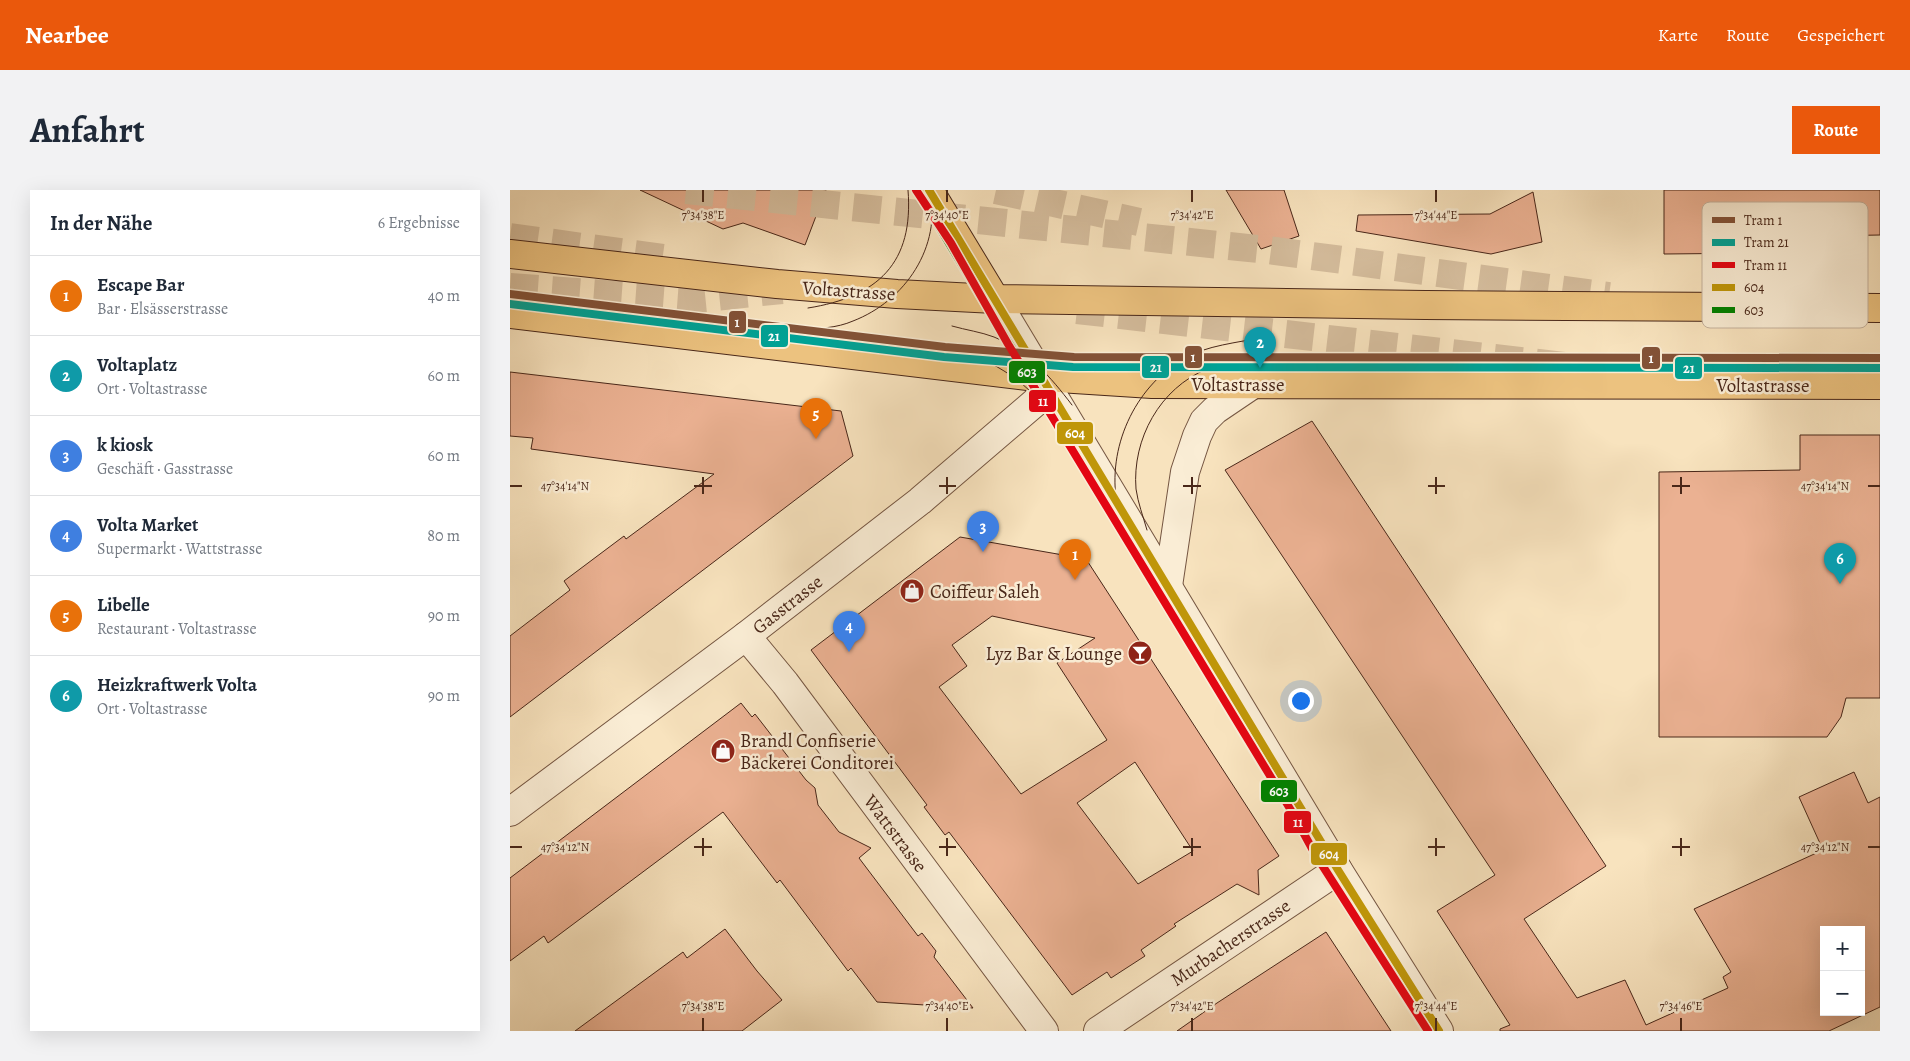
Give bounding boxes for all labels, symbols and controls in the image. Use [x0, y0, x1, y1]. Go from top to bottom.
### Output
text: Nearbee [25, 19, 109, 51]
text: Karte [1658, 23, 1698, 47]
text: Route [1726, 23, 1769, 47]
text: Gespeichert [1797, 23, 1885, 47]
text: Anfahrt [30, 106, 145, 154]
button: Route [1792, 106, 1880, 154]
legend [1702, 202, 1868, 328]
text: 7°34'38"E [682, 207, 724, 223]
text: 7°34'40"E [925, 207, 969, 223]
text: 7°34'42"E [1170, 207, 1214, 223]
text: 7°34'44"E [1415, 207, 1457, 223]
text: In der Nähe [50, 209, 152, 237]
text: Tram 1 [1744, 211, 1782, 230]
text: 6 Ergebnisse [378, 212, 460, 234]
text: Tram 21 [1744, 233, 1789, 252]
text: Tram 11 [1744, 256, 1787, 275]
text: Escape Bar [97, 272, 184, 298]
street label: Voltastrasse [801, 275, 896, 307]
text: 604 [1744, 278, 1764, 297]
text: 1 [63, 285, 69, 307]
text: 40 m [428, 285, 460, 307]
text: Bar · Elsässerstrasse [97, 298, 228, 320]
text: 603 [1744, 301, 1764, 320]
line badge: 1 [728, 310, 747, 334]
text: 1 [734, 313, 740, 332]
line badge: 21 [760, 324, 789, 348]
text: 21 [768, 327, 780, 346]
pin: 2 [1244, 327, 1276, 368]
line badge: 1 [1184, 345, 1203, 369]
line badge: 1 [1641, 346, 1661, 370]
text: 1 [1190, 348, 1196, 367]
text: 1 [1648, 349, 1654, 368]
text: Voltaplatz [97, 352, 177, 378]
line badge: 21 [1141, 355, 1170, 379]
line badge: 21 [1674, 356, 1703, 380]
text: 21 [1150, 358, 1162, 377]
text: 21 [1683, 359, 1695, 378]
line badge: 603 [1008, 360, 1046, 384]
text: 603 [1017, 363, 1037, 382]
text: 2 [62, 365, 70, 387]
text: 60 m [428, 365, 460, 387]
street label: Voltastrasse [1190, 372, 1285, 398]
street label: Voltastrasse [1715, 373, 1810, 399]
text: Ort · Voltastrasse [97, 378, 207, 400]
line badge: 11 [1028, 389, 1057, 413]
text: 11 [1038, 392, 1048, 411]
pin: 5 [800, 398, 832, 439]
line badge: 604 [1056, 421, 1094, 445]
text: 604 [1065, 424, 1085, 443]
text: k kiosk [97, 432, 153, 458]
text: 3 [63, 445, 69, 467]
text: 60 m [428, 445, 460, 467]
text: Geschäft · Gasstrasse [97, 458, 233, 480]
text: 47°34'14"N [541, 478, 590, 494]
text: 47°34'14"N [1801, 478, 1850, 494]
pin: 3 [967, 511, 999, 552]
text: Volta Market [97, 512, 198, 538]
text: 4 [62, 525, 70, 547]
text: 80 m [427, 525, 460, 547]
text: Supermarkt · Wattstrasse [97, 538, 262, 560]
pin: 1 [1059, 539, 1091, 580]
pin: 6 [1824, 543, 1856, 584]
street label: Gasstrasse [747, 569, 828, 640]
shop icon: Coiffeur Saleh [899, 578, 925, 604]
place label: Coiffeur Saleh [930, 579, 1040, 605]
text: Libelle [97, 592, 150, 618]
text: 5 [63, 605, 69, 627]
text: 90 m [428, 605, 460, 627]
pin: 4 [833, 611, 865, 652]
text: Restaurant · Voltastrasse [97, 618, 257, 640]
bar icon: Lyz Bar & Lounge [1127, 640, 1153, 666]
place label: Lyz Bar & Lounge [986, 641, 1122, 667]
text: Heizkraftwerk Volta [97, 672, 257, 698]
text: 6 [62, 685, 70, 707]
text: 90 m [428, 685, 460, 707]
your location [1288, 688, 1314, 714]
text: Ort · Voltastrasse [97, 698, 207, 720]
place label: Brandl Confiserie Bäckerei Conditorei [740, 728, 894, 776]
shop icon: Brandl Confiserie Bäckerei Conditorei [710, 738, 736, 764]
line badge: 603 [1260, 779, 1298, 803]
text: 603 [1269, 782, 1289, 801]
street label: Wattstrasse [857, 789, 933, 878]
line badge: 11 [1283, 810, 1312, 834]
text: 11 [1293, 813, 1303, 832]
text: 47°34'12"N [541, 839, 590, 855]
text: 47°34'12"N [1801, 839, 1850, 855]
line badge: 604 [1310, 842, 1348, 866]
text: 604 [1319, 845, 1339, 864]
street label: Murbacherstrasse [1166, 893, 1296, 993]
map controls [1820, 926, 1865, 1016]
button: + [1820, 926, 1865, 971]
button: − [1820, 971, 1865, 1016]
text: 7°34'38"E [682, 998, 724, 1014]
text: 7°34'40"E [925, 998, 969, 1014]
text: 7°34'42"E [1170, 998, 1214, 1014]
text: 7°34'44"E [1415, 998, 1457, 1014]
text: 7°34'46"E [1660, 998, 1702, 1014]

